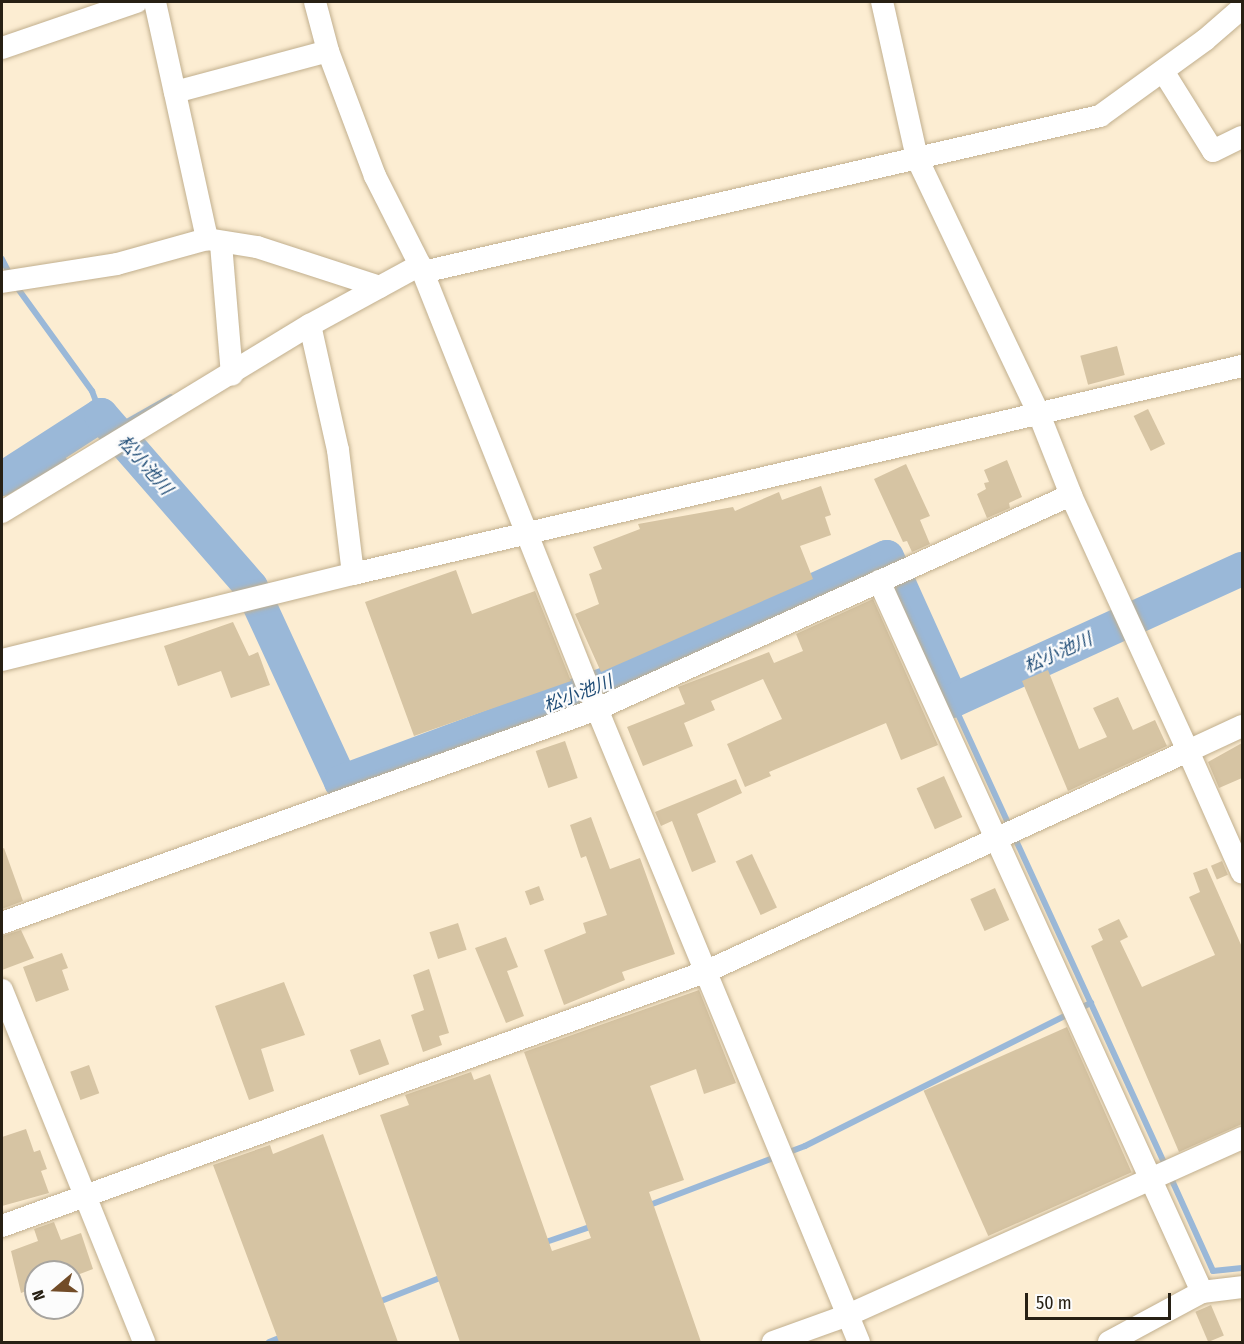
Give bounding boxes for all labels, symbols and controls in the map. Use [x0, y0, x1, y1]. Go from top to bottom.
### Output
water label: 松小池川 [113, 431, 177, 499]
water label: 松小池川 [1021, 628, 1095, 678]
water label: 松小池川 [541, 671, 615, 717]
north arrow [24, 1260, 84, 1320]
scale bar [1028, 1281, 1174, 1319]
text: N [28, 1288, 49, 1303]
text: 50 m [1036, 1292, 1072, 1314]

